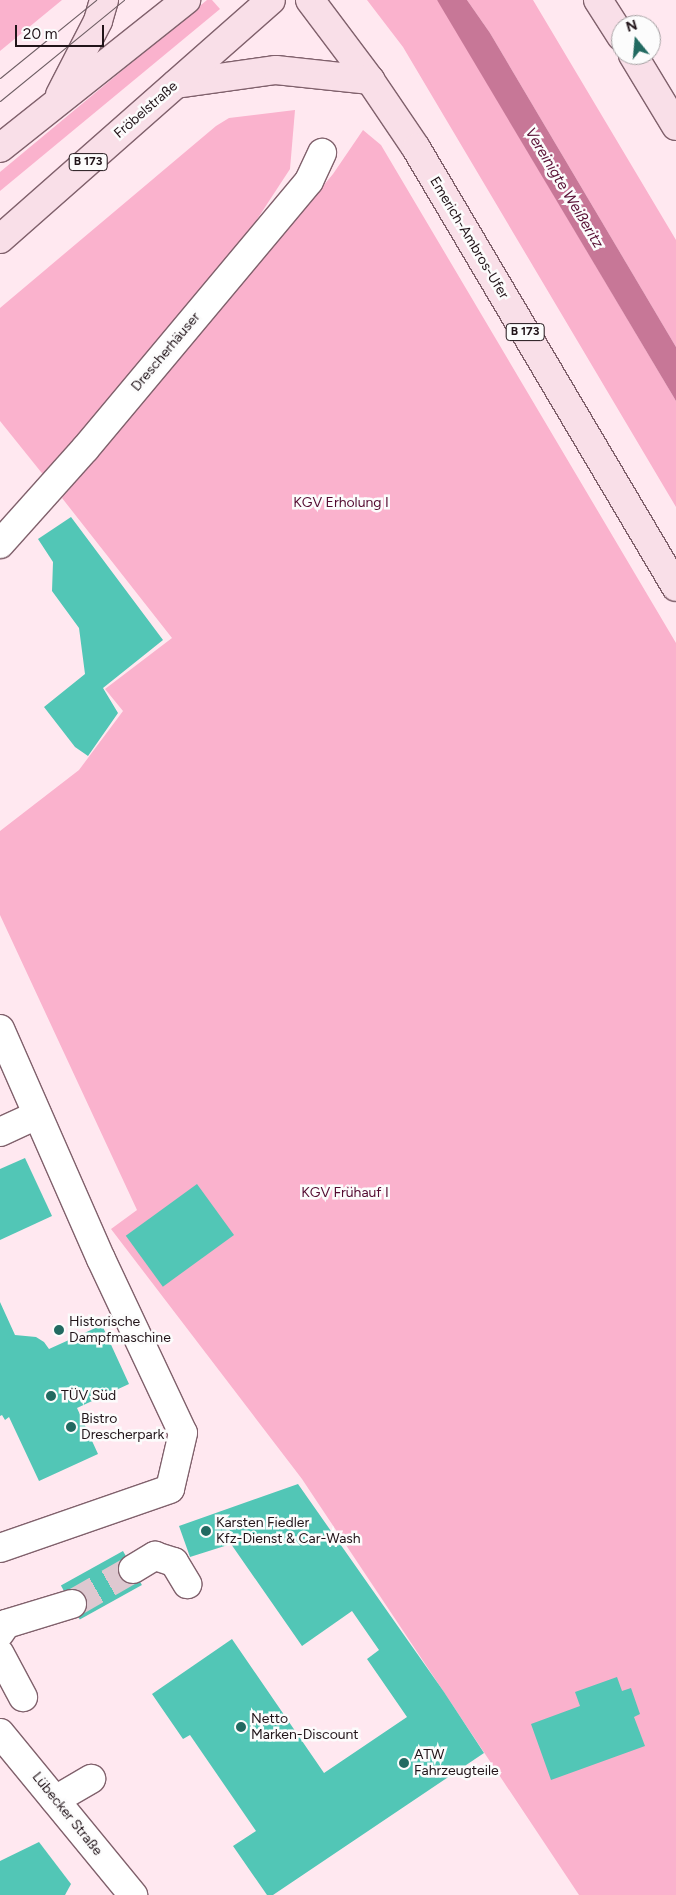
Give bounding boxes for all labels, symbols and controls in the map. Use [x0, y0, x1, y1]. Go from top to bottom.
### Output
scale bar [18, 15, 106, 47]
north arrow [611, 15, 661, 65]
text: N [624, 16, 639, 36]
text: 20 m [23, 25, 57, 43]
street label: Fröbelstraße [111, 78, 181, 142]
water label: Vereinigte Weißeritz [521, 125, 607, 251]
road number: B 173 [68, 152, 108, 172]
street label: Emerich-Ambros-Ufer [426, 174, 512, 302]
street label: Drescherhäuser [128, 309, 204, 395]
road number: B 173 [505, 322, 545, 342]
park label: KGV Erholung I [293, 495, 389, 511]
park label: KGV Frühauf I [301, 1185, 389, 1201]
place label: Historische Dampfmaschine [69, 1314, 171, 1346]
marker: Historische Dampfmaschine [53, 1324, 65, 1336]
place label: TÜV Süd [61, 1388, 116, 1404]
marker: TÜV Süd [45, 1390, 57, 1402]
place label: Bistro Drescherpark [81, 1411, 164, 1444]
marker: Bistro Drescherpark [65, 1421, 77, 1433]
place label: Karsten Fiedler Kfz-Dienst & Car-Wash [216, 1515, 361, 1548]
marker: Karsten Fiedler Kfz-Dienst & Car-Wash [200, 1525, 212, 1537]
place label: Netto Marken-Discount [251, 1711, 359, 1744]
marker: Netto Marken-Discount [235, 1721, 247, 1733]
place label: ATW Fahrzeugteile [414, 1747, 499, 1780]
marker: ATW Fahrzeugteile [398, 1757, 410, 1769]
street label: Lübecker Straße [28, 1769, 106, 1859]

